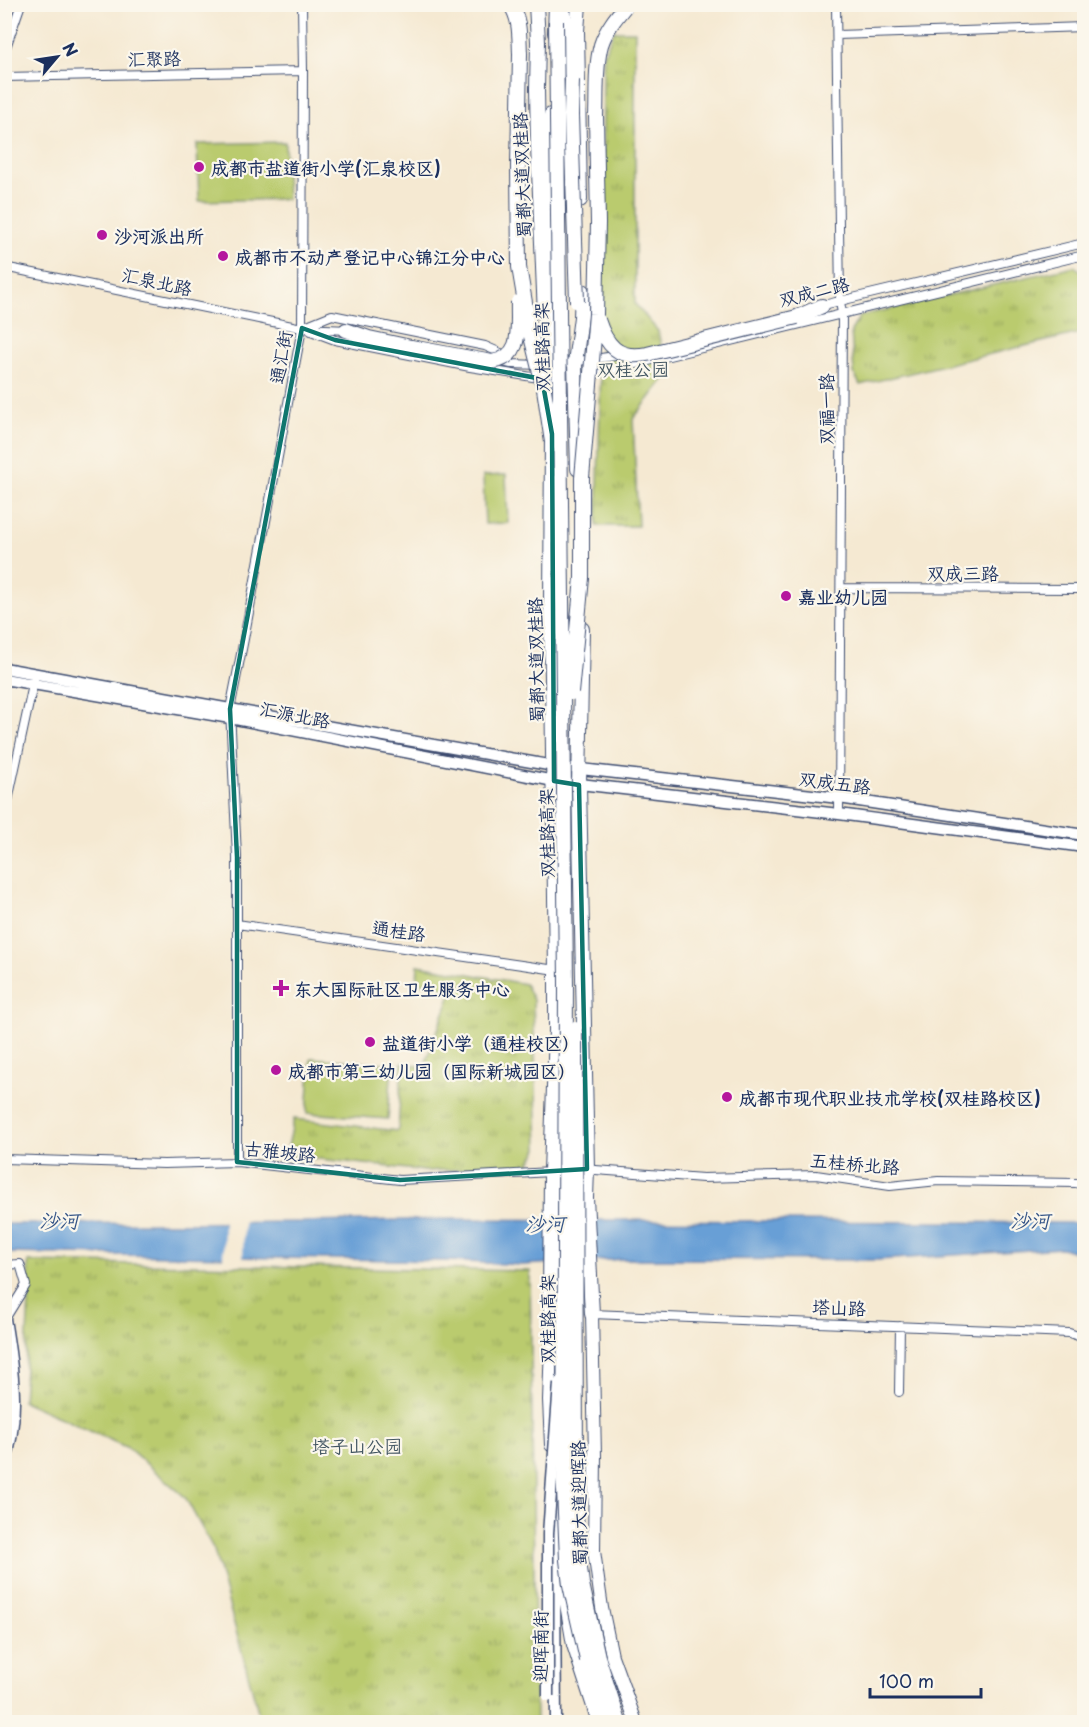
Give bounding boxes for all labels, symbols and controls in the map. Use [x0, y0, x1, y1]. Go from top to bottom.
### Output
north arrow [27, 27, 87, 87]
text: N [57, 38, 85, 61]
street label: 汇聚路 [127, 44, 181, 72]
street label: 蜀都大道双桂路 [505, 112, 537, 238]
place label: 成都市盐道街小学(汇泉校区) [211, 154, 441, 181]
marker: 成都市盐道街小学(汇泉校区) [192, 160, 206, 174]
place label: 沙河派出所 [114, 222, 204, 249]
marker: 沙河派出所 [95, 228, 109, 242]
place label: 成都市不动产登记中心锦江分中心 [235, 243, 505, 270]
marker: 成都市不动产登记中心锦江分中心 [216, 249, 230, 263]
street label: 汇泉北路 [119, 260, 195, 302]
street label: 双成二路 [776, 269, 852, 313]
street label: 双桂路高架 [527, 302, 555, 392]
street label: 通汇街 [262, 328, 298, 386]
park label: 双桂公园 [597, 355, 669, 382]
street label: 双福一路 [812, 373, 839, 445]
street label: 双成三路 [927, 559, 999, 586]
place label: 嘉业幼儿园 [798, 583, 888, 610]
marker: 嘉业幼儿园 [779, 589, 793, 603]
street label: 蜀都大道双桂路 [520, 597, 550, 723]
street label: 汇源北路 [257, 694, 333, 734]
street label: 双成五路 [798, 764, 872, 800]
street label: 双桂路高架 [532, 788, 560, 878]
street label: 通桂路 [370, 913, 428, 947]
place label: 东大国际社区卫生服务中心 [294, 975, 510, 1002]
marker: 东大国际社区卫生服务中心 [272, 979, 290, 997]
place label: 盐道街小学（通桂校区） [382, 1029, 580, 1056]
marker: 盐道街小学（通桂校区） [363, 1035, 377, 1049]
place label: 成都市第三幼儿园（国际新城园区） [288, 1057, 576, 1084]
marker: 成都市第三幼儿园（国际新城园区） [269, 1063, 283, 1077]
place label: 成都市现代职业技术学校(双桂路校区) [739, 1084, 1041, 1111]
marker: 成都市现代职业技术学校(双桂路校区) [720, 1090, 734, 1104]
street label: 古雅坡路 [243, 1134, 317, 1168]
street label: 五桂桥北路 [809, 1146, 901, 1180]
water label: 沙河 [39, 1205, 82, 1235]
water label: 沙河 [1010, 1205, 1053, 1235]
water label: 沙河 [525, 1208, 568, 1238]
street label: 双桂路高架 [533, 1274, 560, 1364]
street label: 塔山路 [812, 1293, 866, 1321]
park label: 塔子山公园 [312, 1432, 402, 1459]
street label: 蜀都大道迎晖路 [563, 1440, 593, 1566]
street label: 迎晖南街 [526, 1610, 553, 1682]
scale bar [870, 1661, 981, 1699]
text: 100 m [879, 1667, 934, 1694]

